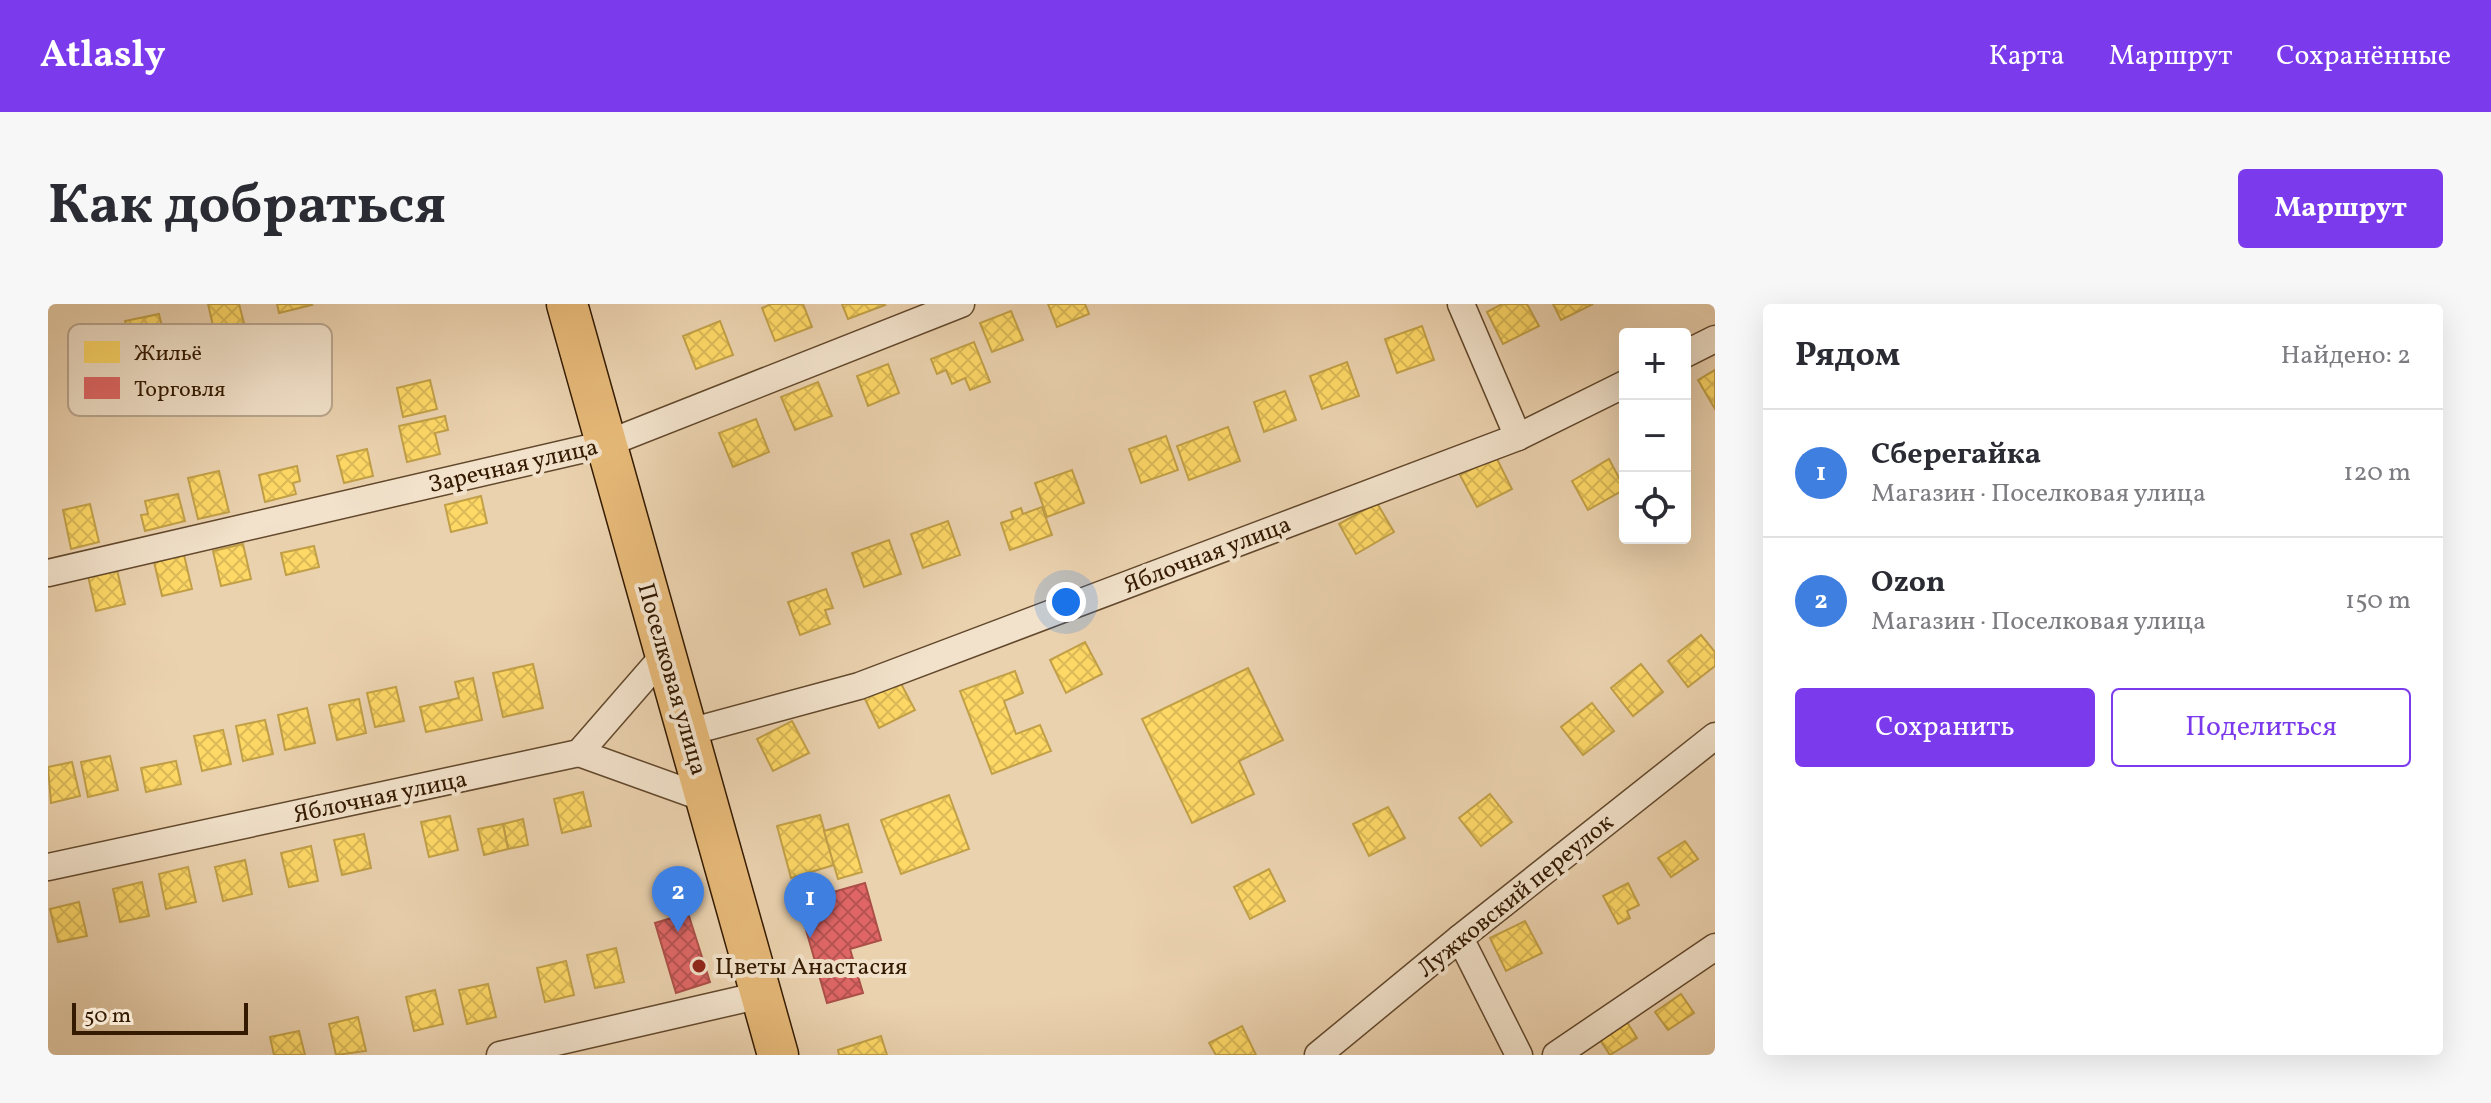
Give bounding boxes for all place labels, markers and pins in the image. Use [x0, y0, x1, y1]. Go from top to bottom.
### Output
pin: 2 [652, 866, 704, 932]
pin: 1 [784, 872, 836, 938]
place label: Цветы Анастасия [715, 951, 907, 985]
marker: Цветы Анастасия [690, 957, 708, 975]

